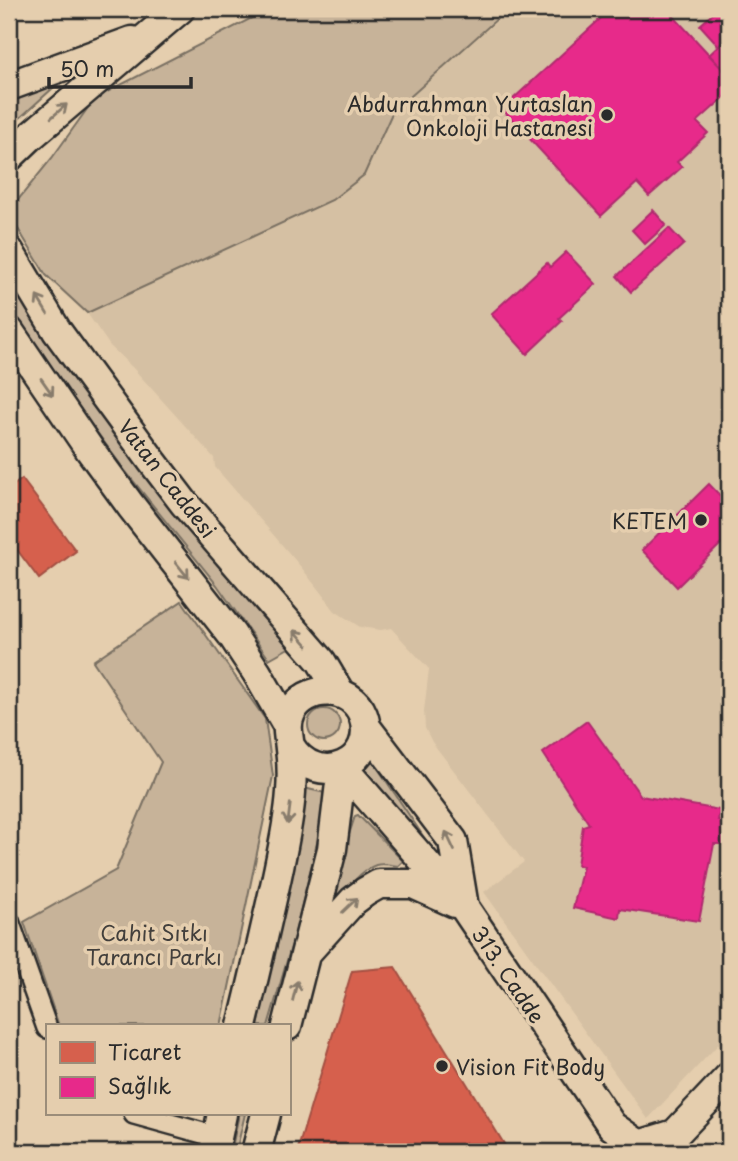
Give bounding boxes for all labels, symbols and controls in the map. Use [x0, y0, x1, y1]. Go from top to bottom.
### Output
scale bar [49, 46, 191, 90]
text: 50 m [60, 52, 114, 84]
place label: Abdurrahman Yurtaslan Onkoloji Hastanesi [347, 87, 593, 143]
one-way arrow [50, 103, 68, 119]
marker: Abdurrahman Yurtaslan Onkoloji Hastanesi [599, 107, 615, 123]
one-way arrow [34, 296, 48, 316]
one-way arrow [40, 377, 54, 397]
street label: Vatan Caddesi [111, 412, 225, 544]
place label: KETEM [612, 504, 687, 536]
marker: KETEM [693, 512, 709, 528]
one-way arrow [175, 561, 190, 579]
one-way arrow [293, 629, 309, 647]
one-way arrow [282, 802, 295, 825]
one-way arrow [443, 831, 456, 852]
one-way arrow [341, 897, 358, 914]
park label: Cahit Sıtkı Tarancı Parkı [86, 916, 222, 972]
street label: 313. Cadde [465, 919, 553, 1029]
one-way arrow [289, 980, 302, 1003]
legend [46, 1024, 290, 1116]
text: Ticaret [108, 1035, 181, 1067]
place label: Vision Fit Body [456, 1050, 605, 1082]
marker: Vision Fit Body [434, 1058, 450, 1074]
text: Sağlık [108, 1069, 171, 1101]

